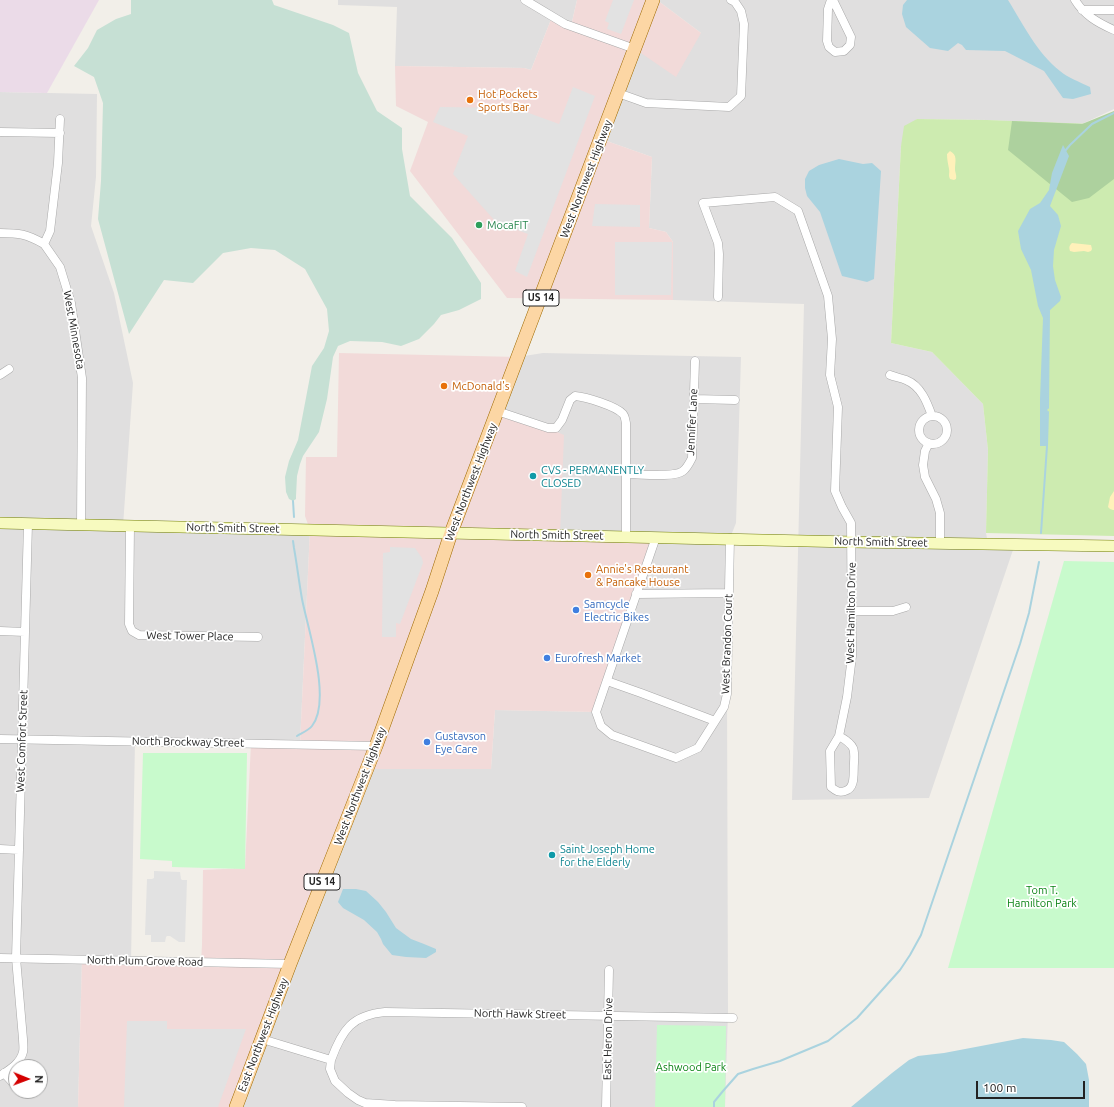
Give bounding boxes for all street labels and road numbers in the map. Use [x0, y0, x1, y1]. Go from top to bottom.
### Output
street label: West Northwest Highway [557, 118, 615, 240]
street label: West Minnesota [61, 290, 87, 370]
road number: US 14 [523, 290, 559, 306]
street label: Jennifer Lane [684, 388, 700, 456]
street label: West Northwest Highway [442, 421, 500, 543]
street label: North Smith Street [186, 521, 280, 535]
street label: North Smith Street [510, 528, 604, 542]
street label: North Smith Street [834, 535, 928, 549]
street label: West Hamilton Drive [844, 562, 858, 664]
street label: West Brandon Court [719, 594, 735, 694]
street label: West Tower Place [146, 629, 234, 643]
street label: West Comfort Street [14, 689, 30, 793]
street label: West Northwest Highway [331, 725, 389, 847]
street label: North Brockway Street [132, 734, 244, 750]
road number: US 14 [304, 874, 340, 890]
street label: North Plum Grove Road [87, 953, 203, 969]
street label: East Northwest Highway [235, 976, 291, 1094]
street label: East Heron Drive [601, 998, 615, 1080]
street label: North Hawk Street [474, 1007, 566, 1021]

